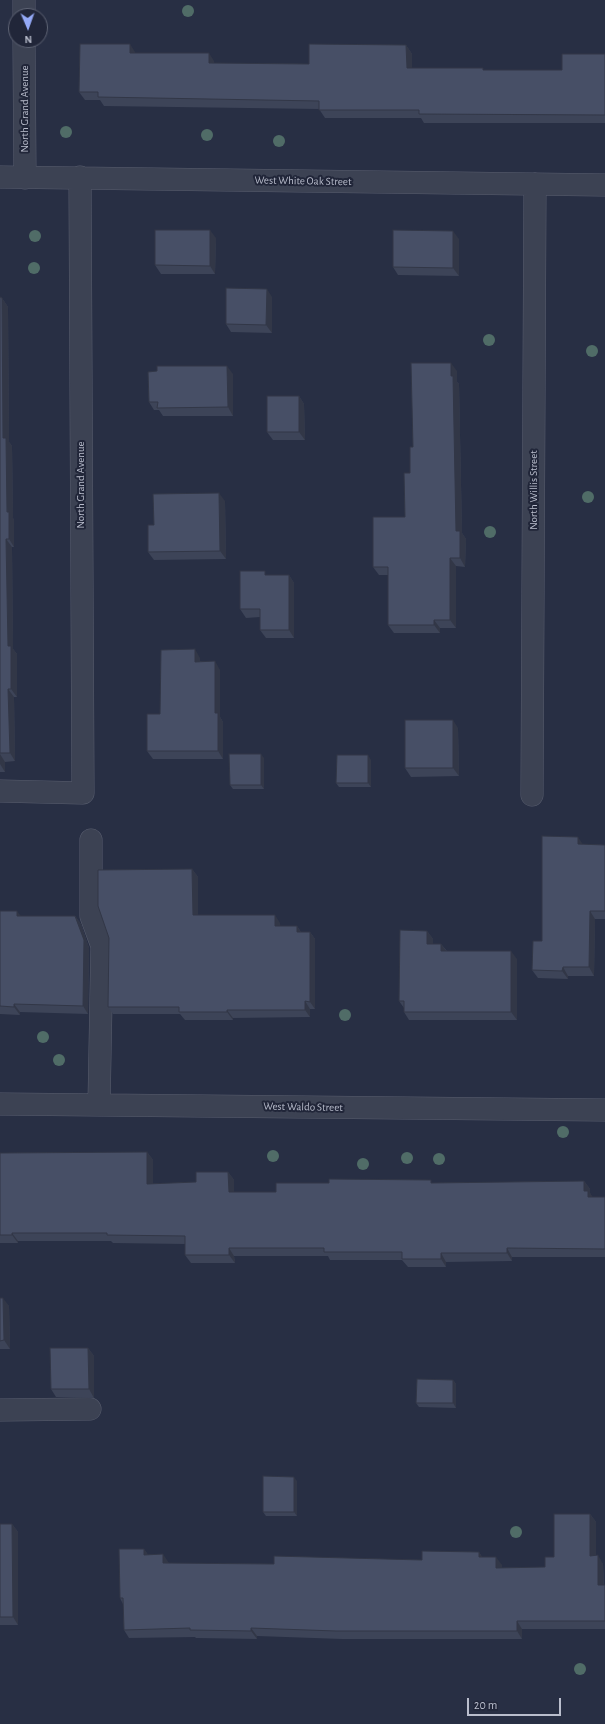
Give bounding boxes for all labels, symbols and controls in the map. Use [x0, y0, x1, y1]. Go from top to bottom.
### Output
north arrow [8, 8, 48, 48]
text: N [24, 34, 32, 45]
street label: North Grand Avenue [18, 65, 32, 153]
street label: West White Oak Street [254, 174, 352, 188]
street label: North Grand Avenue [74, 441, 88, 529]
street label: North Willis Street [527, 450, 541, 530]
street label: West Waldo Street [263, 1100, 343, 1114]
scale bar [469, 1690, 563, 1716]
text: 20 m [474, 1699, 497, 1711]

